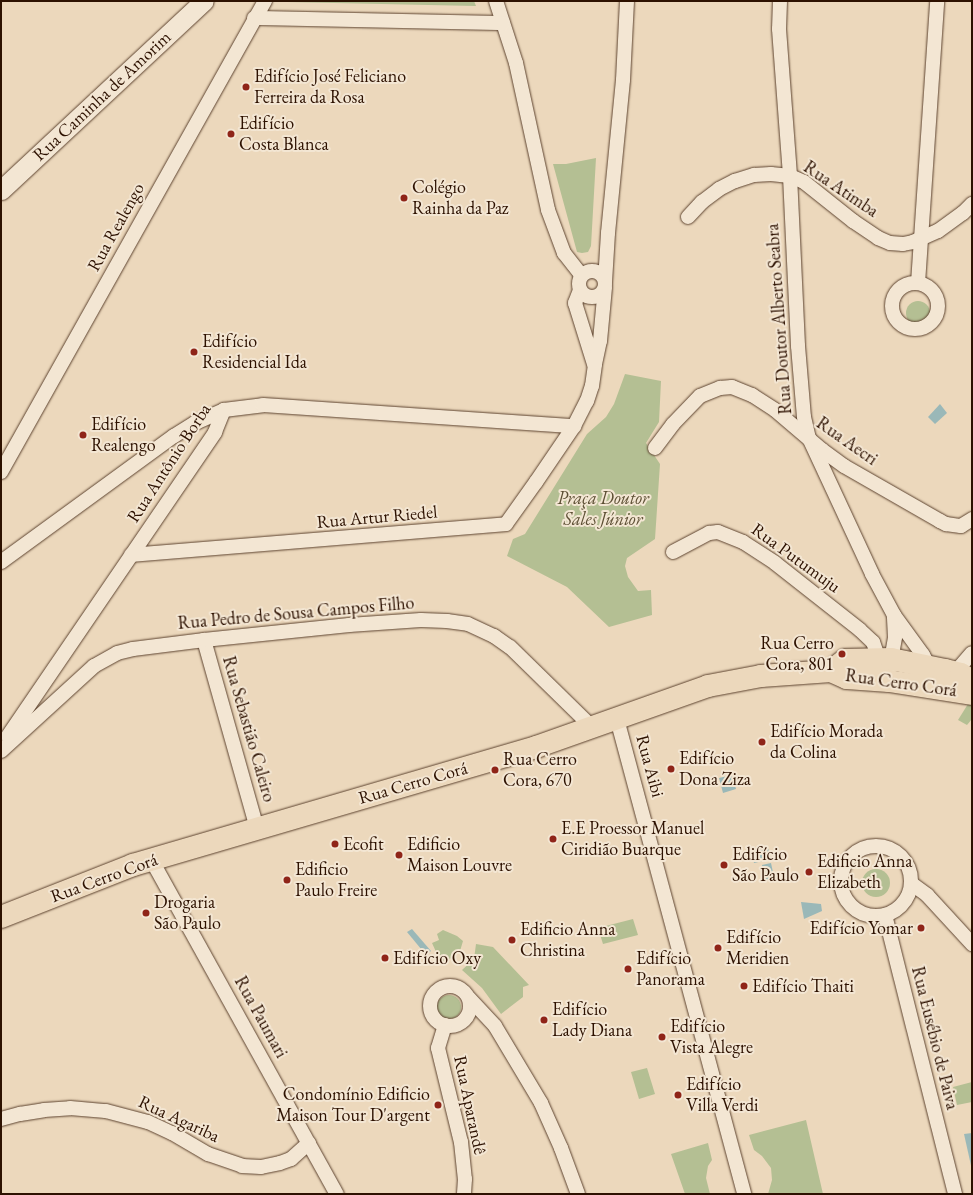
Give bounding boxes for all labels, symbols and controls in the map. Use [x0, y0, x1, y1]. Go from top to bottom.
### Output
street label: Rua Caminha de Amorim [29, 27, 175, 165]
place label: Edifício José Feliciano Ferreira da Rosa [254, 66, 406, 108]
marker: Edifício José Feliciano Ferreira da Rosa [241, 82, 251, 92]
place label: Edifício Costa Blanca [239, 113, 329, 156]
marker: Edifício Costa Blanca [226, 129, 236, 139]
street label: Rua Atimba [799, 156, 883, 222]
place label: Colégio Rainha da Paz [412, 177, 509, 220]
street label: Rua Realengo [83, 179, 149, 275]
marker: Colégio Rainha da Paz [399, 193, 409, 203]
street label: Rua Doutor Alberto Seabra [762, 223, 796, 415]
place label: Edifício Residencial Ida [202, 331, 307, 374]
marker: Edifício Residencial Ida [189, 347, 199, 357]
street label: Rua Antônio Borba [122, 399, 216, 527]
street label: Rua Aecri [812, 412, 882, 470]
place label: Edifício Realengo [91, 414, 156, 456]
marker: Edifício Realengo [78, 430, 88, 440]
park label: Praça Doutor Sales Júnior [557, 488, 649, 530]
street label: Rua Artur Riedel [316, 501, 438, 533]
street label: Rua Putumuju [747, 518, 845, 598]
street label: Rua Pedro de Sousa Campos Filho [177, 592, 415, 634]
place label: Rua Cerro Cora, 801 [760, 633, 834, 676]
marker: Rua Cerro Cora, 801 [837, 649, 847, 659]
street label: Rua Sebastião Caleiro [218, 654, 280, 804]
street label: Rua Cerro Corá [844, 664, 958, 702]
place label: Edifício Morada da Colina [770, 721, 883, 764]
street label: Rua Aibi [631, 732, 669, 800]
marker: Edifício Morada da Colina [757, 737, 767, 747]
place label: Edifício Dona Ziza [679, 748, 751, 790]
place label: Rua Cerro Cora, 670 [503, 749, 577, 792]
street label: Rua Cerro Corá [356, 757, 470, 809]
marker: Edifício Dona Ziza [666, 764, 676, 774]
marker: Rua Cerro Cora, 670 [490, 765, 500, 775]
place label: E.E Proessor Manuel Ciridião Buarque [561, 818, 704, 860]
place label: Ecofit [343, 833, 384, 855]
place label: Edificio Maison Louvre [407, 834, 512, 876]
marker: E.E Proessor Manuel Ciridião Buarque [548, 834, 558, 844]
marker: Ecofit [330, 839, 340, 849]
place label: Edifício São Paulo [732, 844, 799, 886]
street label: Rua Cerro Corá [48, 849, 160, 907]
marker: Edificio Maison Louvre [394, 850, 404, 860]
place label: Edificio Anna Elizabeth [817, 851, 912, 894]
place label: Edificio Paulo Freire [295, 859, 377, 902]
marker: Edifício São Paulo [719, 860, 729, 870]
marker: Edificio Anna Elizabeth [804, 867, 814, 877]
marker: Edificio Paulo Freire [282, 875, 292, 885]
place label: Drogaria São Paulo [154, 892, 221, 934]
marker: Drogaria São Paulo [141, 908, 151, 918]
place label: Edifício Yomar [809, 917, 913, 939]
place label: Edificio Anna Christina [520, 919, 615, 962]
marker: Edifício Yomar [916, 923, 926, 933]
place label: Edifício Meridien [726, 927, 789, 970]
marker: Edificio Anna Christina [507, 935, 517, 945]
marker: Edifício Meridien [713, 943, 723, 953]
place label: Edifício Oxy [393, 947, 481, 969]
place label: Edifício Panorama [636, 948, 705, 990]
marker: Edifício Oxy [380, 953, 390, 963]
marker: Edifício Panorama [623, 964, 633, 974]
street label: Rua Eusébio de Paiva [907, 964, 963, 1112]
street label: Rua Paumari [230, 972, 292, 1062]
place label: Edifício Thaiti [752, 975, 854, 997]
marker: Edifício Thaiti [739, 981, 749, 991]
place label: Edifício Lady Diana [552, 999, 632, 1042]
marker: Edifício Lady Diana [539, 1015, 549, 1025]
place label: Edifício Vista Alegre [670, 1016, 753, 1058]
marker: Edifício Vista Alegre [657, 1032, 667, 1042]
street label: Rua Aparandê [449, 1054, 491, 1156]
place label: Edifício Villa Verdi [686, 1074, 758, 1116]
place label: Condomínio Edificio Maison Tour D'argent [276, 1084, 430, 1126]
marker: Edifício Villa Verdi [673, 1090, 683, 1100]
street label: Rua Agariba [135, 1091, 223, 1147]
marker: Condomínio Edificio Maison Tour D'argent [433, 1100, 443, 1110]

